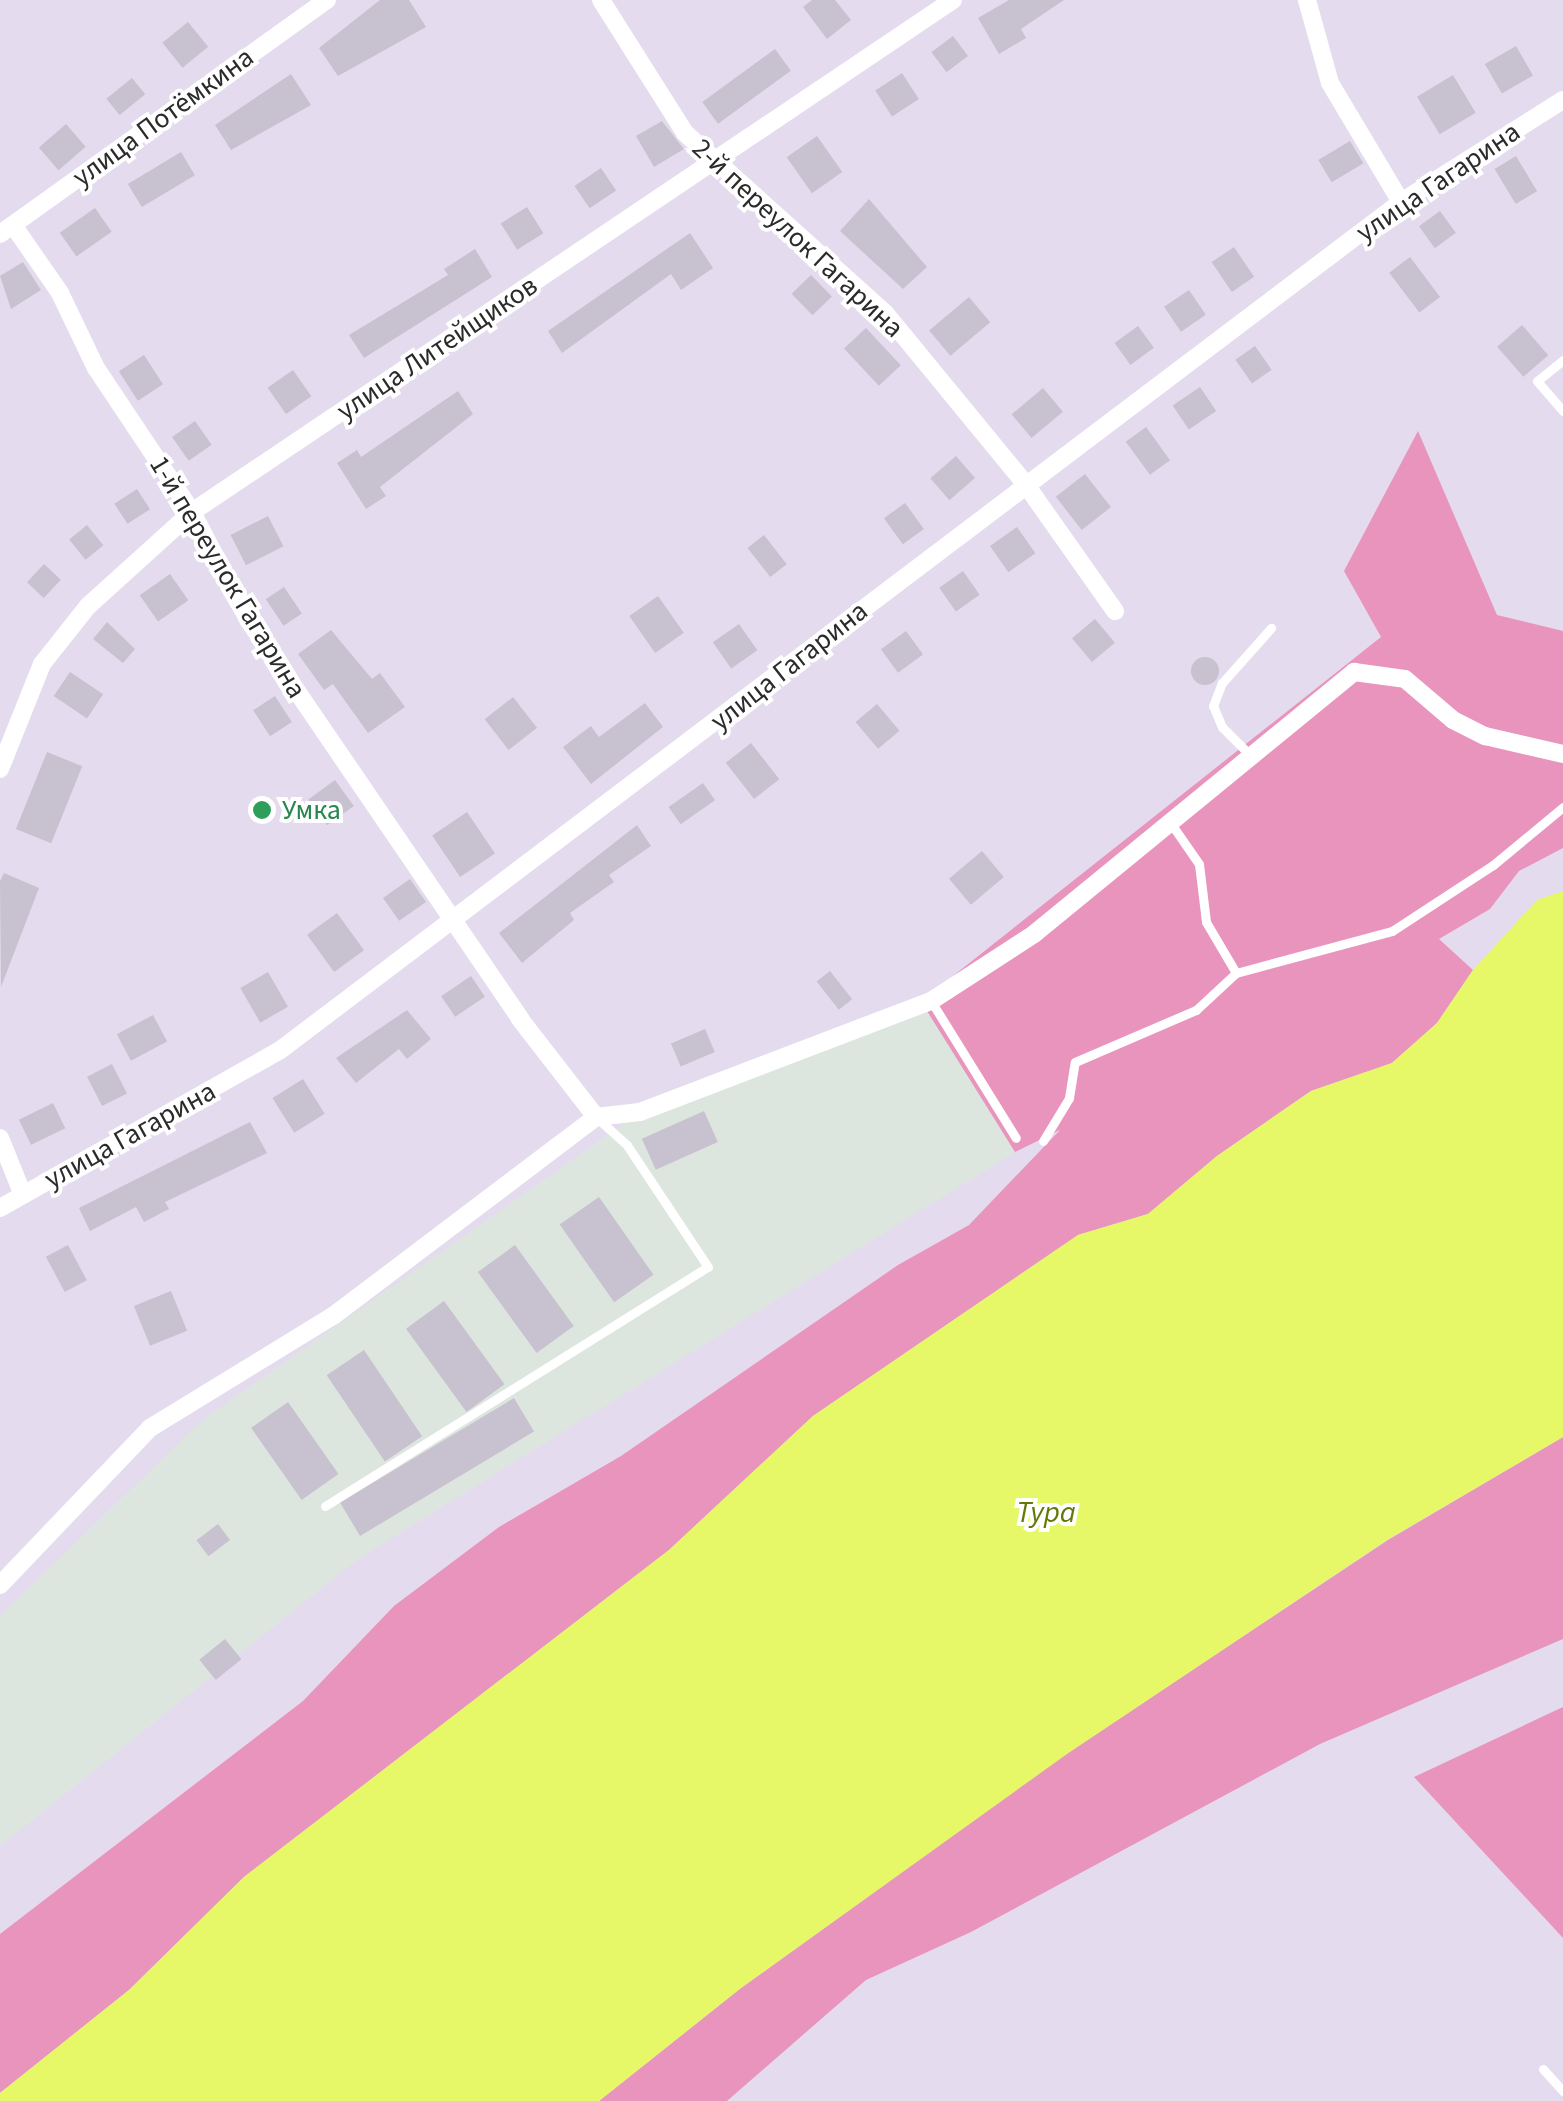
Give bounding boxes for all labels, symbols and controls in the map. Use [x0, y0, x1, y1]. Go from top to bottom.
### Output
street label: улица Потёмкина [66, 40, 260, 194]
street label: улица Гагарина [1350, 115, 1526, 249]
street label: 2-й переулок Гагарина [685, 131, 911, 345]
street label: улица Литейщиков [330, 268, 544, 428]
street label: 1-й переулок Гагарина [142, 450, 314, 704]
street label: улица Гагарина [704, 594, 874, 738]
place label: Умка [282, 793, 341, 827]
marker: Умка [251, 799, 273, 821]
street label: улица Гагарина [39, 1074, 221, 1196]
water label: Тура [1016, 1495, 1076, 1531]

